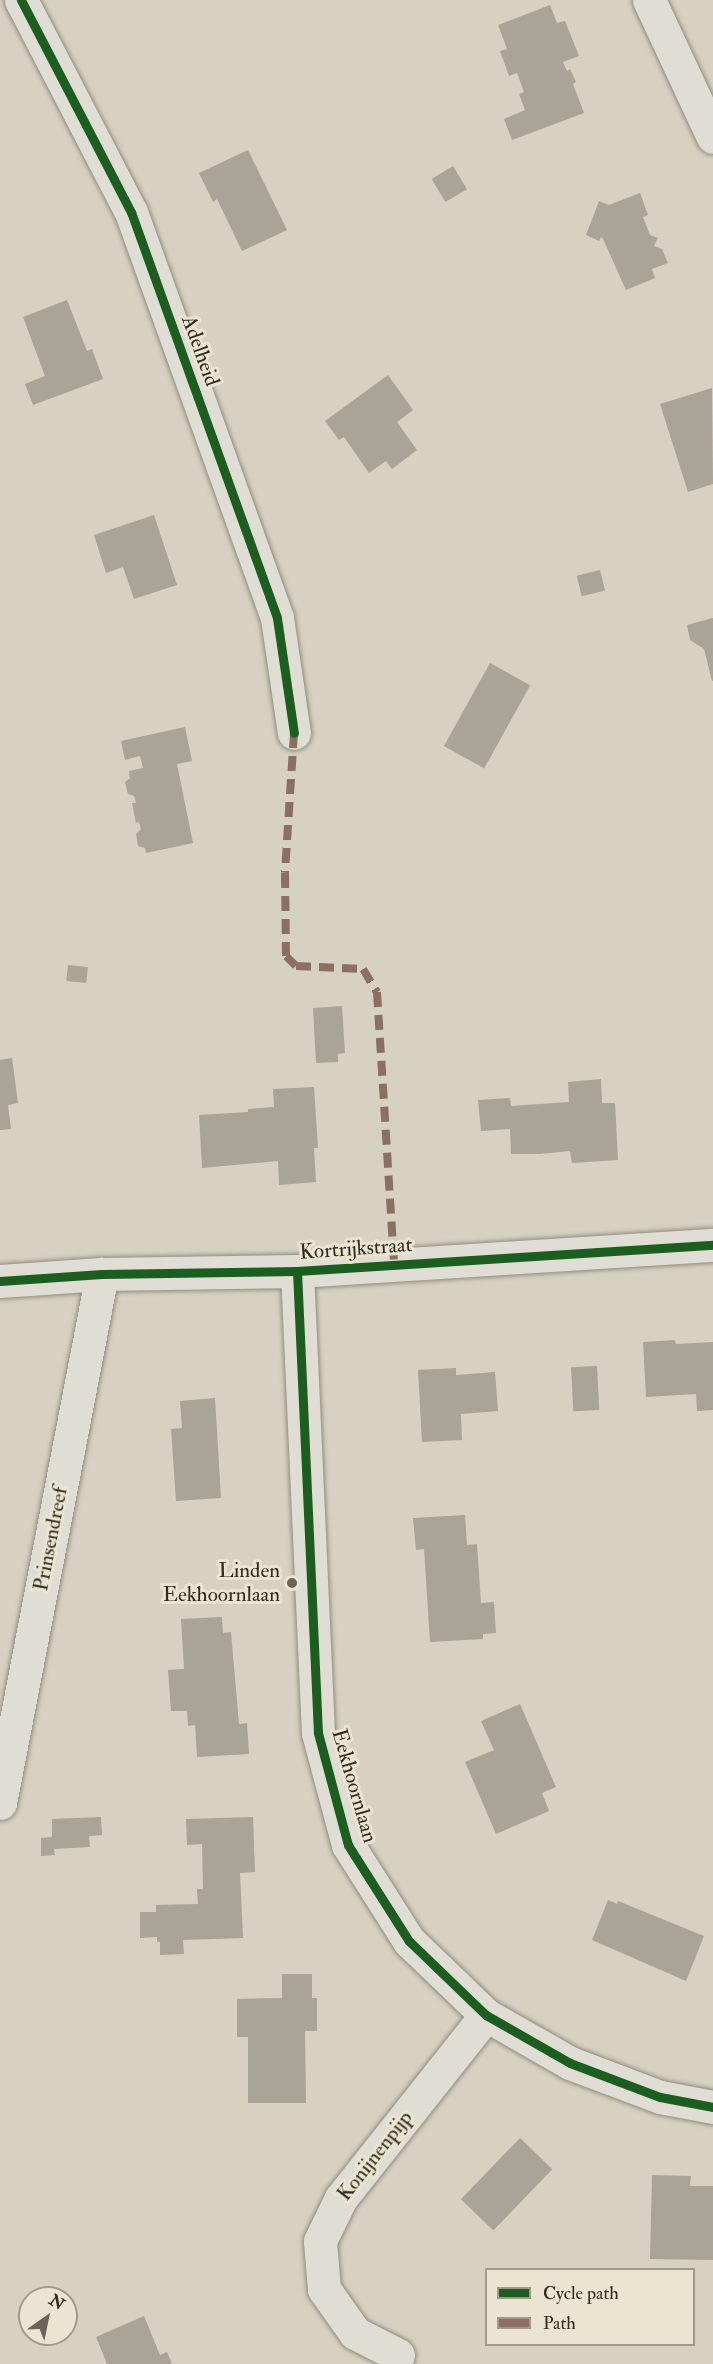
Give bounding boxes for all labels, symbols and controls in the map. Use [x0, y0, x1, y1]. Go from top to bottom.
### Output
street label: Adelheid [176, 312, 224, 390]
street label: Kortrijkstraat [299, 1232, 413, 1266]
street label: Prinsendreef [29, 1485, 73, 1593]
place label: Linden Eekhoornlaan [163, 1558, 280, 1608]
marker: Linden Eekhoornlaan [285, 1576, 299, 1590]
street label: Eekhoornlaan [326, 1726, 382, 1846]
street label: Konijnenpijp [332, 2106, 418, 2206]
legend [485, 2268, 695, 2346]
text: Cycle path [543, 2282, 619, 2305]
north arrow [18, 2286, 78, 2346]
text: N [45, 2290, 68, 2315]
text: Path [543, 2312, 576, 2335]

